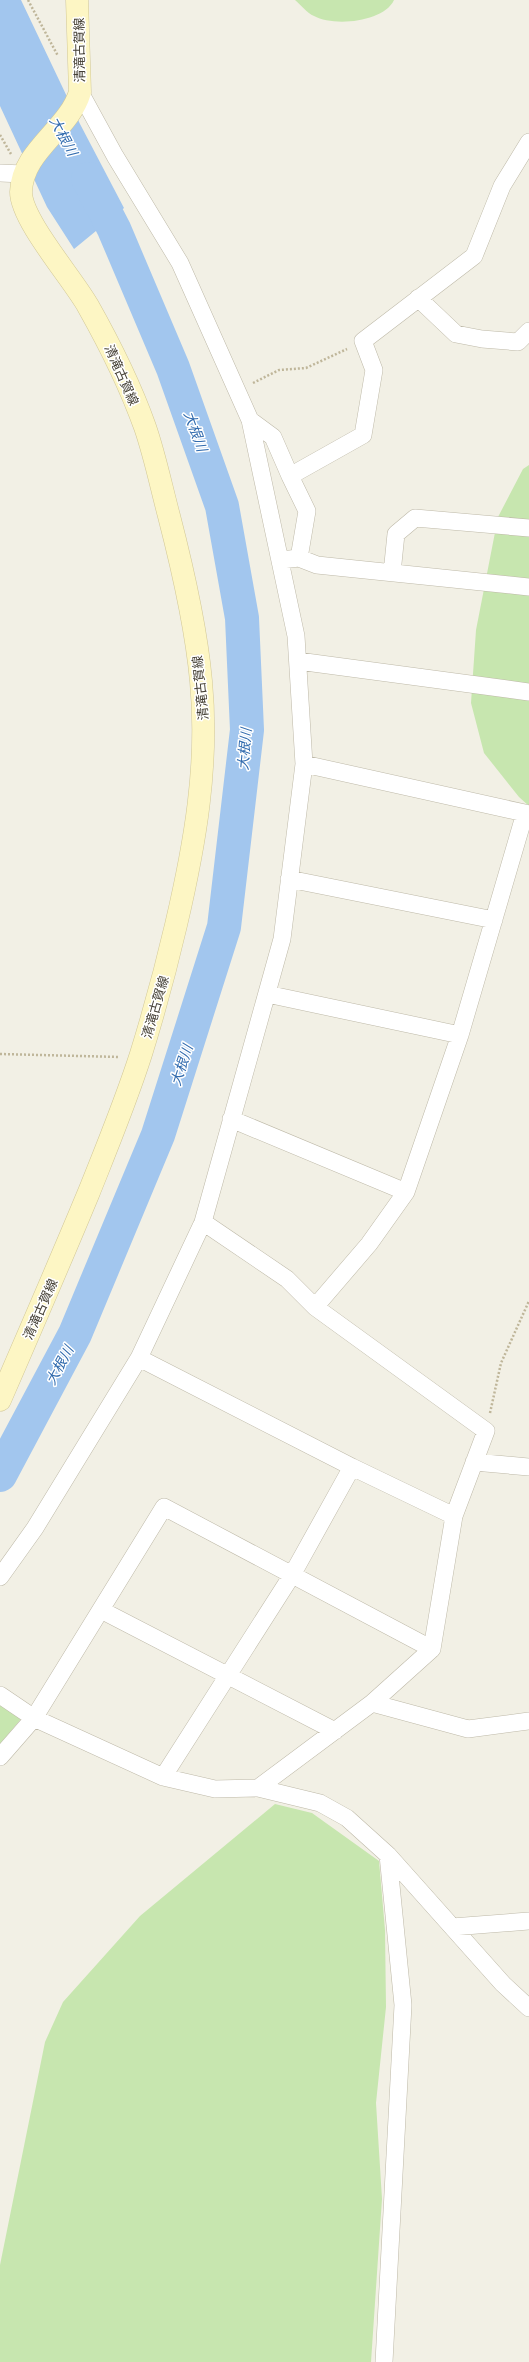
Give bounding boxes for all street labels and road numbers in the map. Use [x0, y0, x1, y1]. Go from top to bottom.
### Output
street label: 清滝古賀線 [70, 17, 88, 83]
street label: 清滝古賀線 [101, 342, 143, 408]
street label: 清滝古賀線 [189, 655, 211, 721]
street label: 清滝古賀線 [138, 974, 172, 1040]
street label: 清滝古賀線 [19, 1276, 61, 1342]

